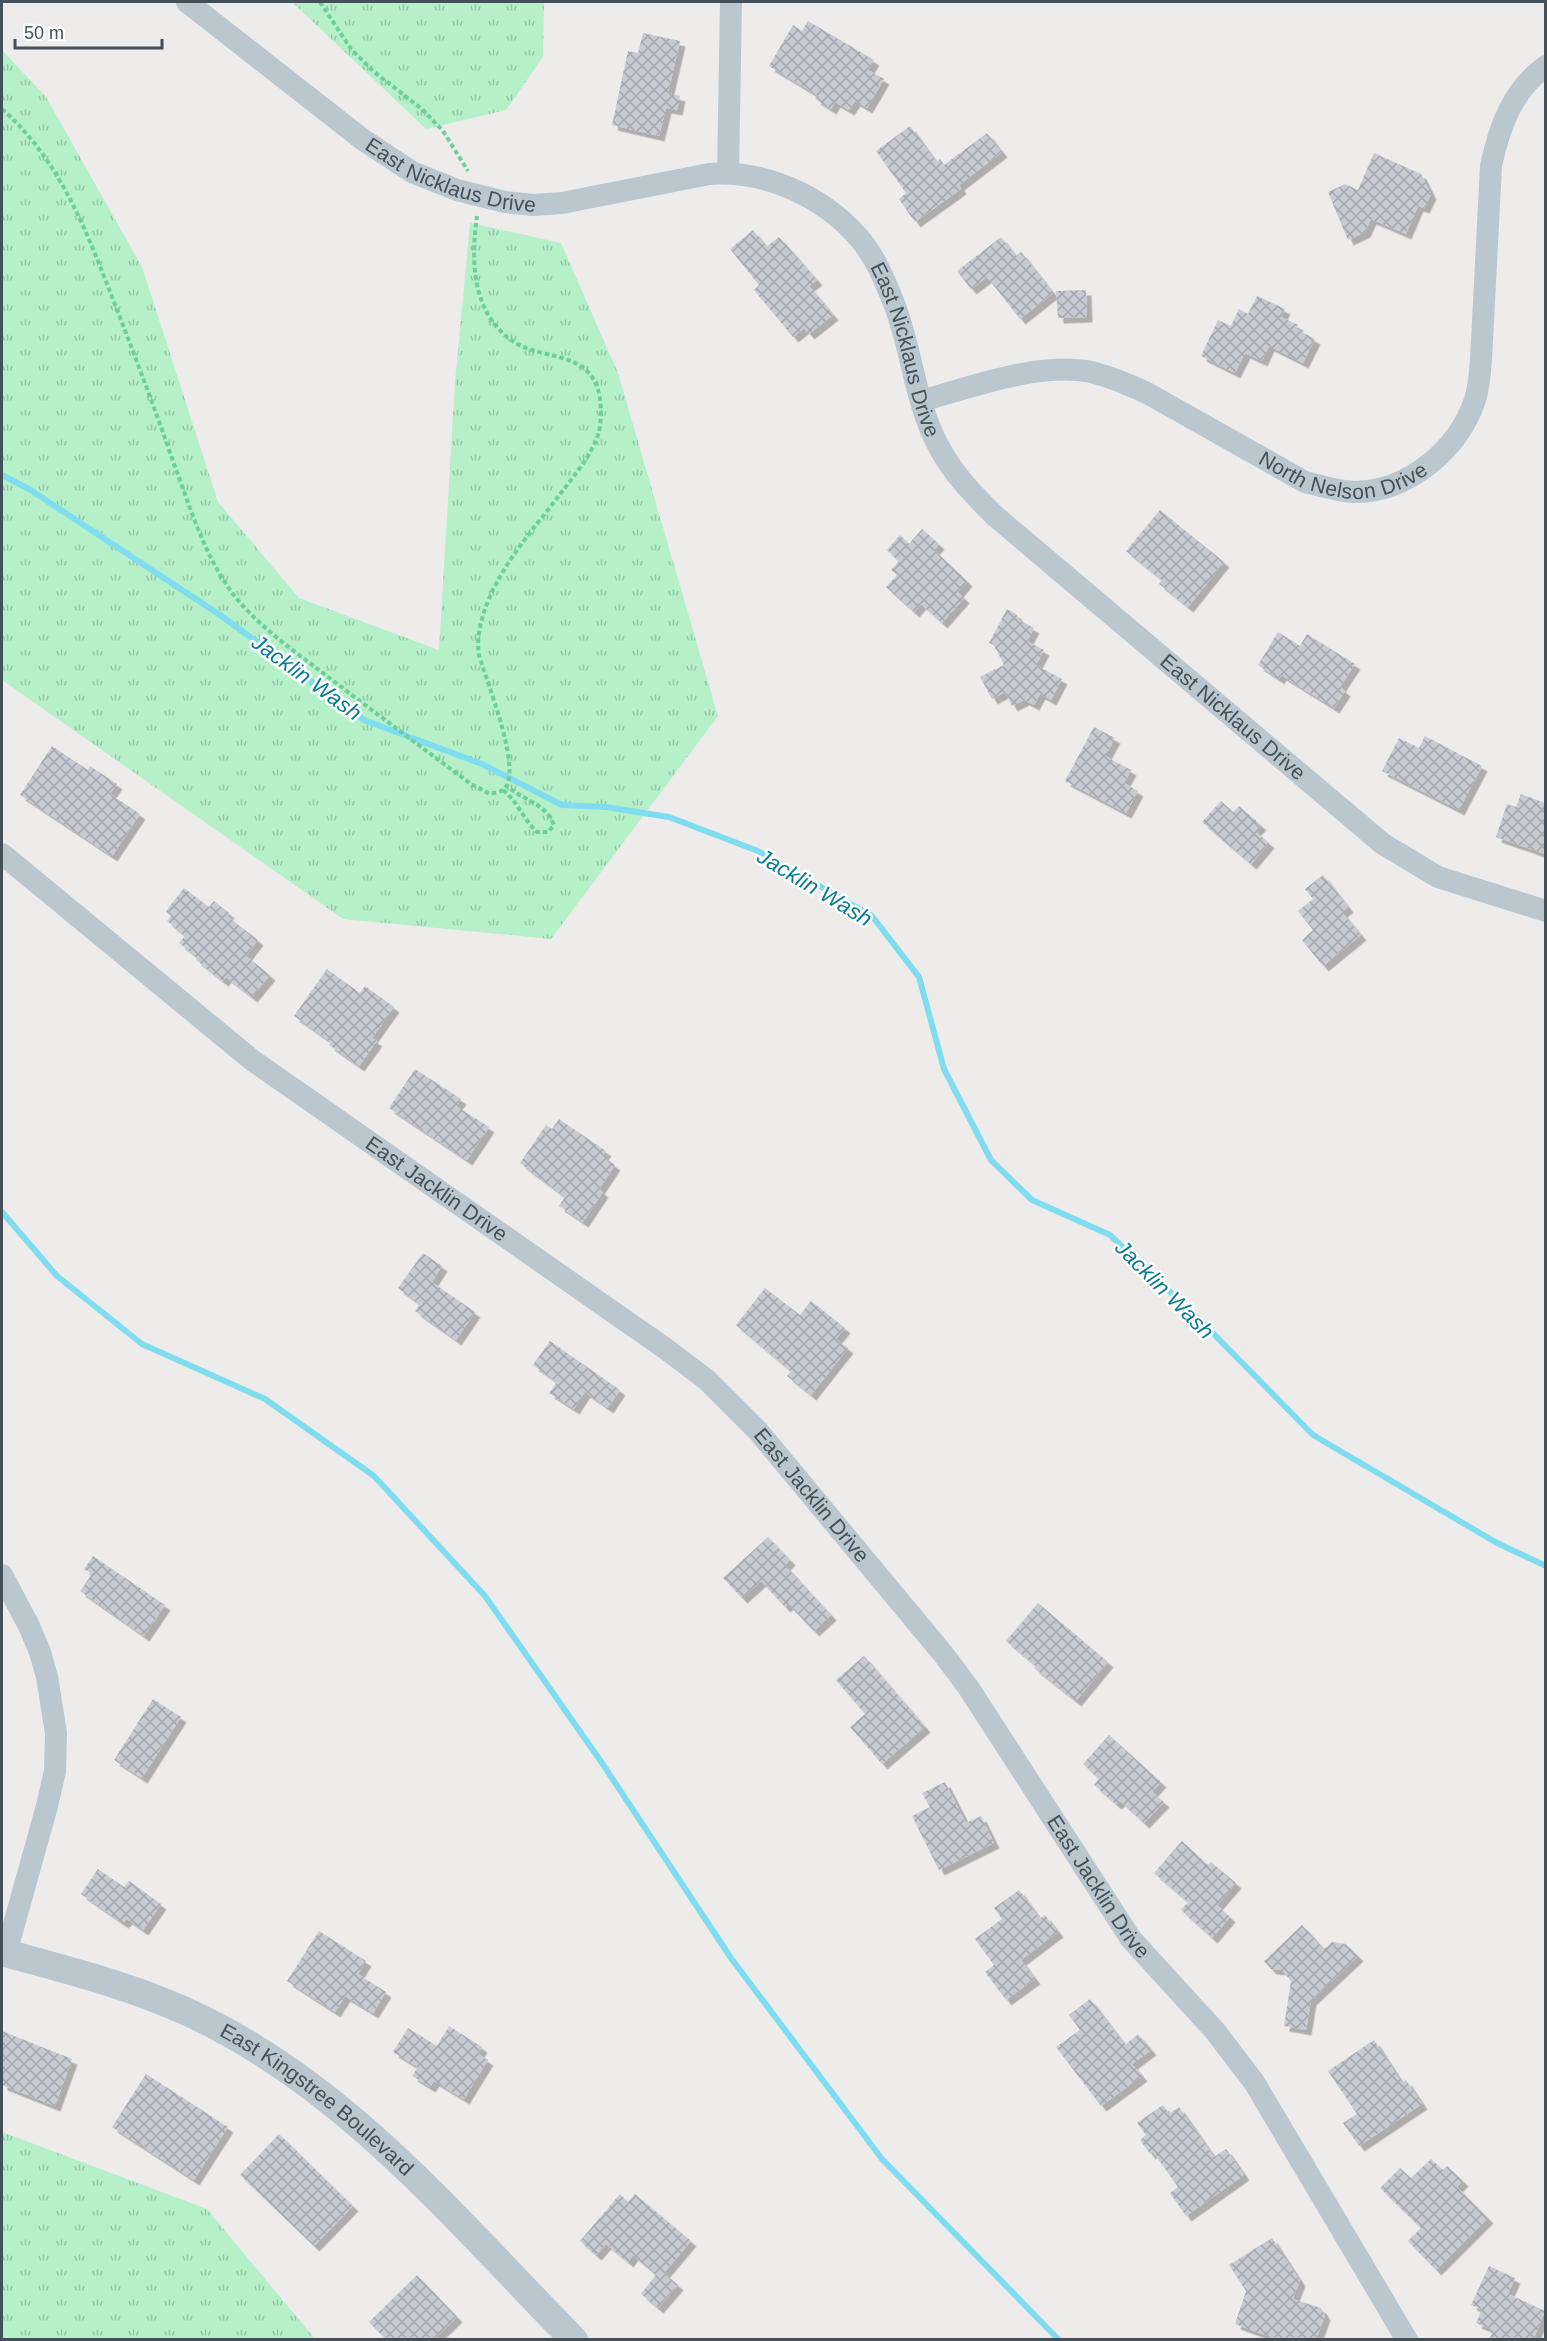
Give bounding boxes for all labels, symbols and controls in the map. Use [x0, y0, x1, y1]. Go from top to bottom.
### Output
scale bar [15, 12, 162, 50]
text: 50 m [24, 23, 64, 43]
street label: East Nicklaus Drive [362, 133, 537, 216]
street label: East Nicklaus Drive [867, 258, 944, 440]
street label: North Nelson Drive [1254, 440, 1432, 472]
text: North Nelson Drive [1255, 447, 1431, 503]
water label: Jacklin Wash [246, 629, 366, 725]
street label: East Nicklaus Drive [1156, 649, 1310, 784]
water label: Jacklin Wash [752, 843, 877, 931]
street label: East Jacklin Drive [362, 1131, 512, 1246]
water label: Jacklin Wash [1109, 1234, 1219, 1344]
street label: East Jacklin Drive [750, 1423, 874, 1567]
street label: East Jacklin Drive [1043, 1811, 1155, 1963]
street label: East Kingstree Boulevard [216, 2019, 418, 2180]

